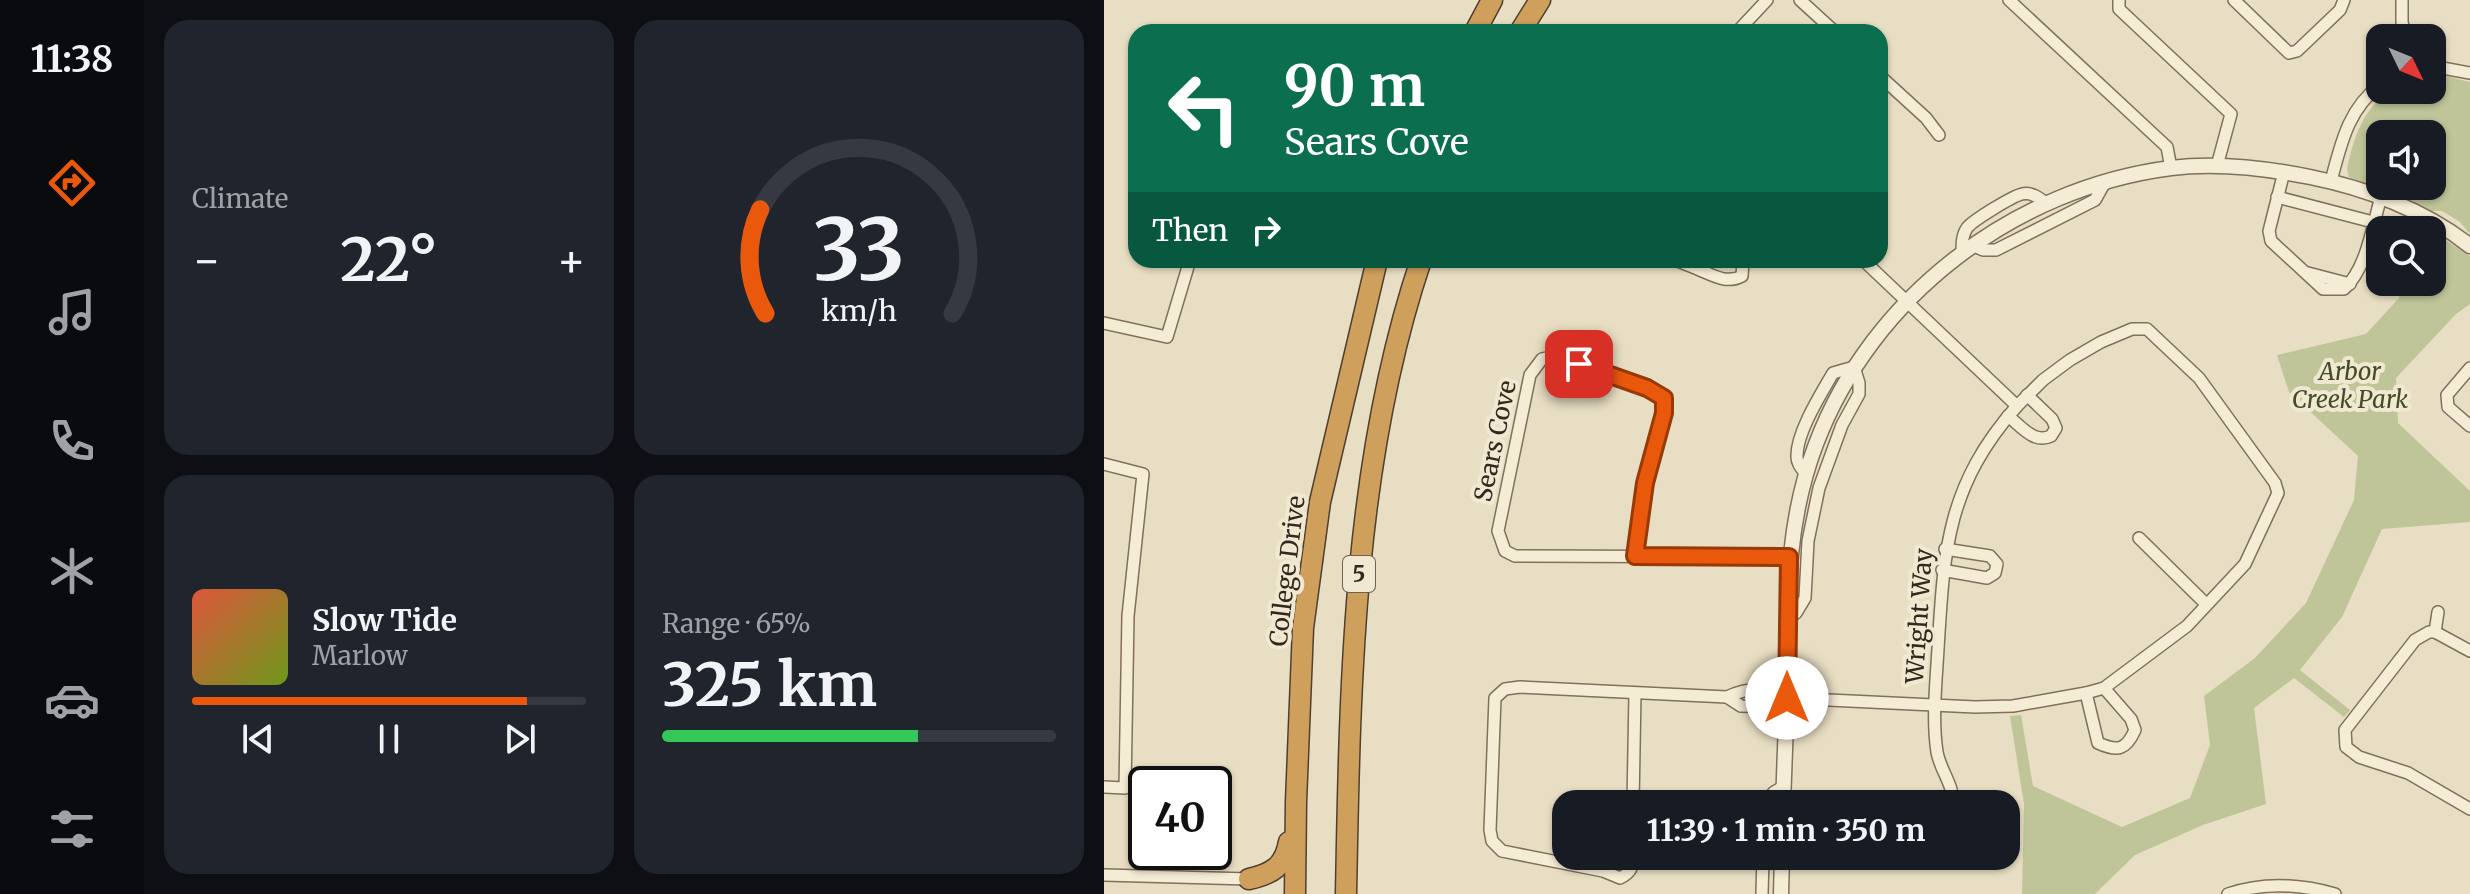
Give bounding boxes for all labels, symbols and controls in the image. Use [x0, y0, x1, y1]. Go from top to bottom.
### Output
north arrow [2366, 24, 2446, 104]
map controls [2366, 24, 2446, 296]
text: 11:38 [30, 37, 114, 82]
text: 90 m [1284, 51, 1425, 121]
icon: left [1152, 56, 1256, 160]
text: Sears Cove [1284, 120, 1469, 165]
button: sound [2366, 120, 2446, 200]
icon: directions [44, 155, 100, 211]
text: Climate [192, 182, 288, 215]
text: 33 [813, 197, 905, 302]
icon: right [1244, 208, 1288, 252]
text: Then [1152, 211, 1228, 249]
button: search [2366, 216, 2446, 296]
text: 22° [340, 222, 438, 297]
text: − [192, 233, 221, 288]
text: + [557, 233, 586, 288]
icon: music [44, 284, 100, 340]
text: km/h [821, 293, 897, 329]
pin [1545, 330, 1613, 398]
icon: arrive [1557, 342, 1601, 386]
park label: Arbor Creek Park [2292, 356, 2408, 415]
street label: Sears Cove [1467, 378, 1523, 504]
icon: phone [44, 413, 100, 469]
street label: College Drive [1262, 494, 1312, 648]
icon: climate [44, 543, 100, 599]
street label: Wright Way [1899, 547, 1939, 686]
road number: 5 [1343, 556, 1375, 592]
text: Slow Tide [312, 601, 457, 639]
text: Range · 65% [662, 607, 811, 640]
text: Marlow [312, 639, 408, 672]
text: 325 km [662, 647, 877, 722]
position arrow [1745, 656, 1829, 740]
icon: car [44, 672, 100, 728]
icon: previous [236, 717, 280, 761]
icon: pause [367, 717, 411, 761]
icon: next [498, 717, 542, 761]
speed limit sign: 40 [1128, 766, 1232, 870]
icon: filters [44, 801, 100, 857]
text: 11:39 · 1 min · 350 m [1647, 811, 1925, 849]

